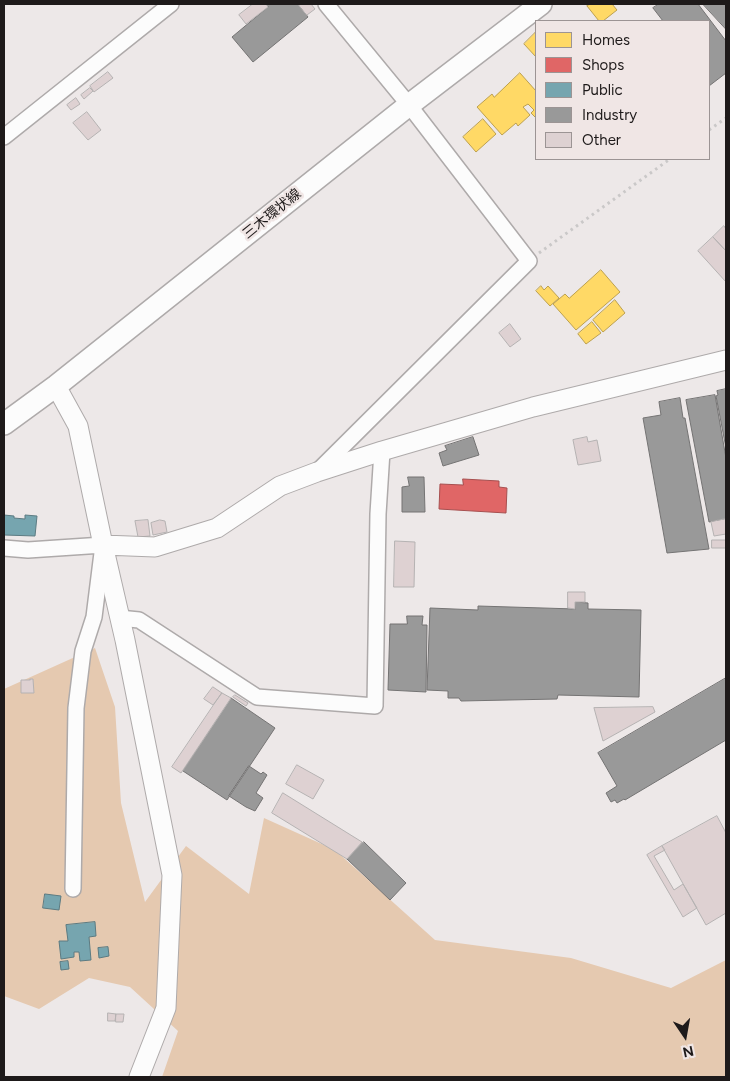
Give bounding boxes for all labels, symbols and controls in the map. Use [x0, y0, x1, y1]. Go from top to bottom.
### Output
legend [535, 20, 710, 160]
text: Homes [582, 31, 630, 49]
text: Shops [582, 56, 624, 74]
text: Public [582, 81, 623, 99]
text: Industry [582, 106, 637, 124]
text: Other [582, 131, 621, 149]
street label: 三木環状線 [240, 185, 304, 243]
north arrow [660, 1011, 710, 1061]
text: N [681, 1042, 695, 1061]

